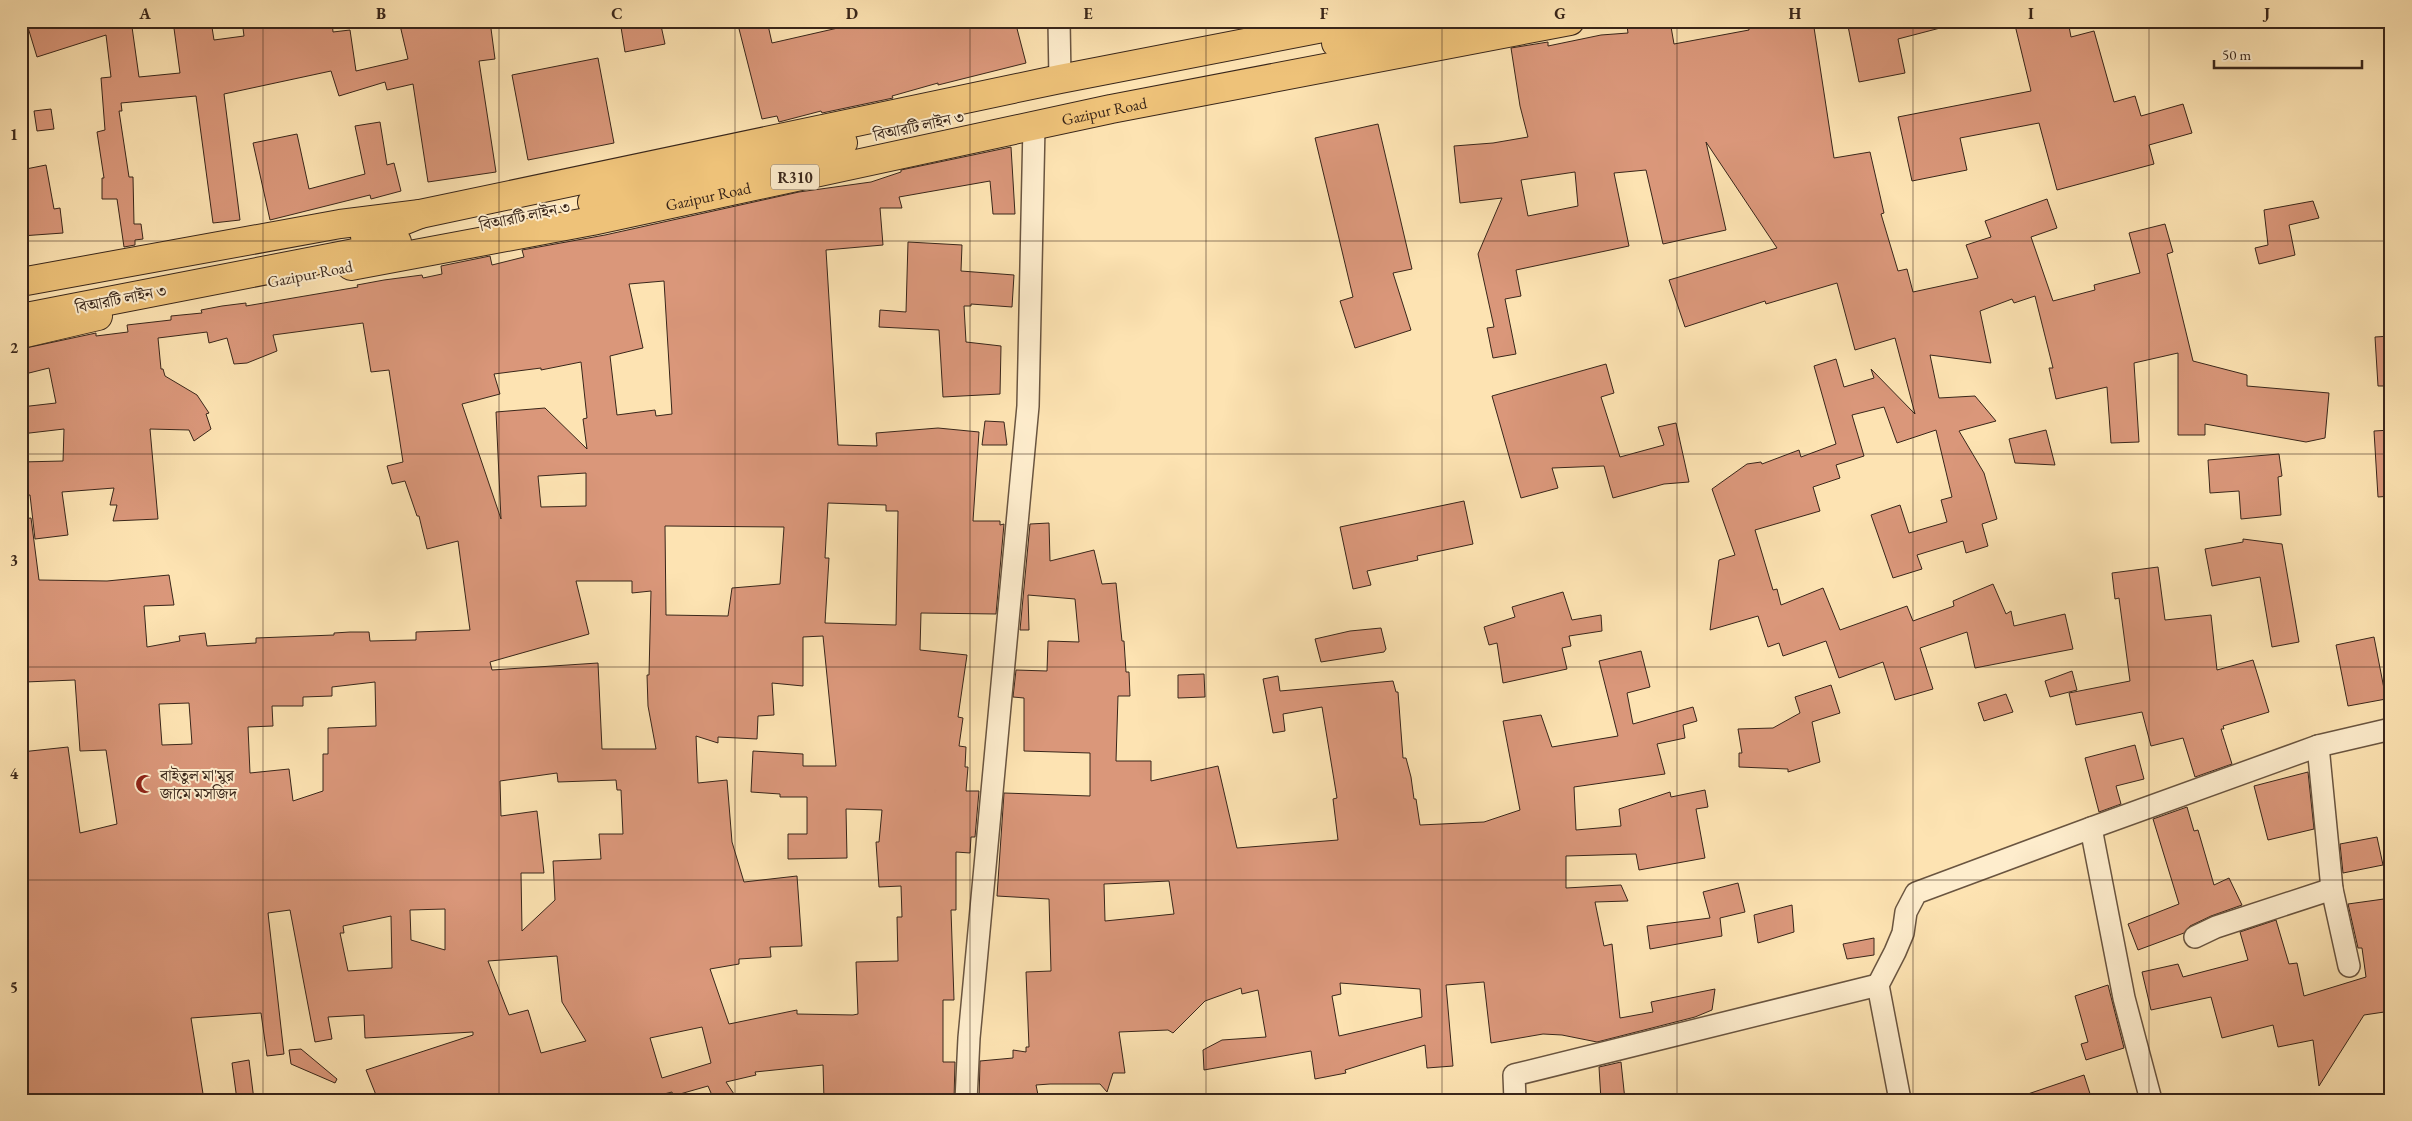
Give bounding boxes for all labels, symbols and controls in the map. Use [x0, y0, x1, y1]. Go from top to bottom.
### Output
text: A [138, 3, 151, 24]
text: B [376, 3, 386, 24]
text: C [611, 3, 623, 24]
text: D [846, 3, 858, 24]
text: E [1083, 3, 1093, 24]
text: F [1320, 3, 1329, 24]
text: G [1554, 3, 1566, 24]
text: H [1789, 3, 1802, 24]
text: I [2028, 3, 2034, 24]
text: J [2262, 3, 2270, 24]
scale bar [2214, 38, 2362, 70]
text: 50 m [2222, 45, 2251, 64]
street label: Gazipur Road [1060, 92, 1149, 130]
street label: বিআরটি লাইন ৩ [870, 106, 967, 146]
text: 1 [10, 124, 18, 145]
road number: R310 [771, 164, 819, 190]
street label: Gazipur Road [664, 176, 754, 215]
street label: বিআরটি লাইন ৩ [476, 196, 573, 236]
street label: Gazipur Road [266, 255, 355, 293]
street label: বিআরটি লাইন ৩ [72, 280, 169, 318]
text: 2 [10, 337, 19, 358]
text: 3 [10, 550, 18, 571]
text: 4 [10, 763, 19, 784]
place label: বাইতুল মা'মুর জামে মসজিদ [159, 765, 238, 804]
mosque icon: বাইতুল মা'মুর জামে মসজিদ [134, 773, 156, 795]
text: 5 [10, 977, 18, 998]

